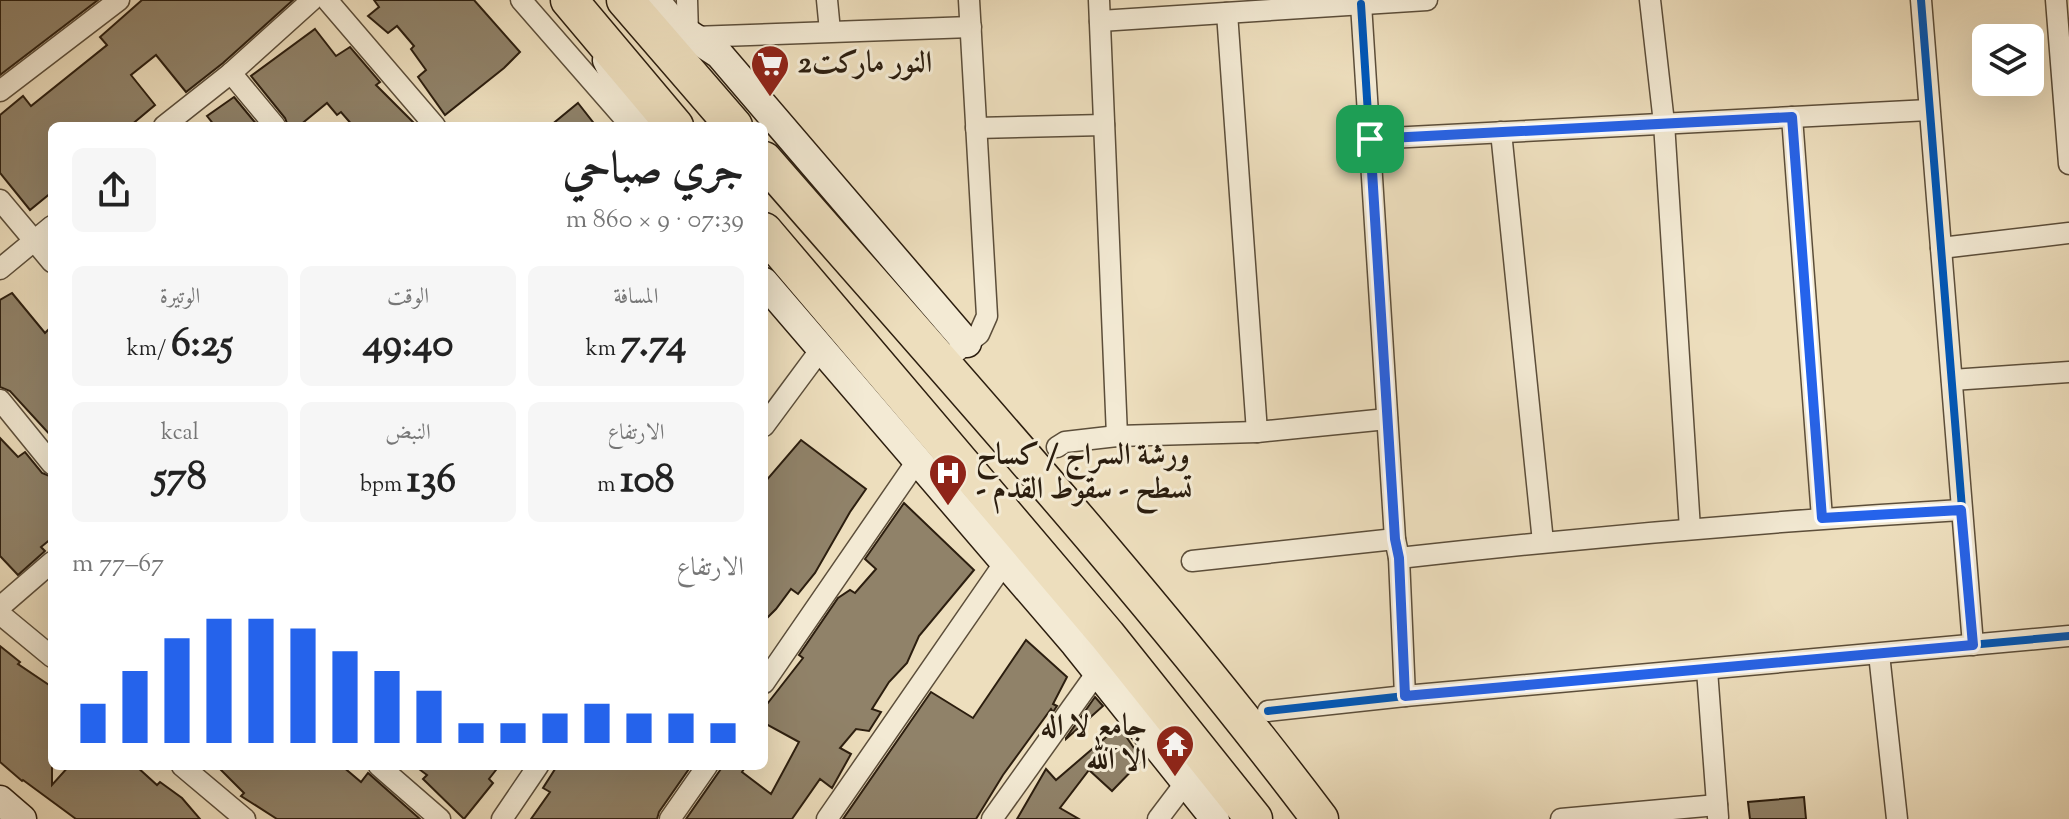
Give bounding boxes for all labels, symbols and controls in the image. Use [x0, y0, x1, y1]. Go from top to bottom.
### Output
map controls [1972, 24, 2044, 96]
button: layers [1972, 24, 2044, 96]
supermarket icon: النور ماركت2 [749, 43, 791, 98]
place label: النور ماركت2 [798, 43, 932, 86]
pin [1336, 105, 1404, 173]
icon: arrive [1348, 117, 1392, 161]
text: جري صباحي [563, 140, 744, 203]
button: share [72, 148, 156, 232]
text: 07:39 · 9 × 860 m [566, 202, 744, 239]
text: الوتيرة [160, 282, 200, 314]
text: الوقت [387, 282, 429, 314]
text: المسافة [614, 282, 658, 314]
text: 6:25 [171, 317, 233, 374]
text: 49:40 [363, 317, 453, 374]
text: 7.74 [621, 317, 686, 374]
text: /km [127, 334, 171, 366]
text: km [586, 334, 621, 366]
text: kcal [161, 418, 199, 450]
text: النبض [385, 418, 431, 450]
text: الارتفاع [607, 418, 665, 450]
place label: ورشة السراج / كساح - تسطح - سقوط القدم [976, 435, 1192, 515]
text: 578 [153, 450, 207, 507]
hospital icon: ورشة السراج / كساح - تسطح - سقوط القدم [927, 452, 969, 507]
text: 136 [407, 453, 456, 510]
text: 108 [620, 453, 675, 510]
text: bpm [360, 470, 407, 502]
text: m [597, 470, 620, 502]
text: 67–77 m [72, 546, 164, 583]
text: الارتفاع [677, 550, 744, 587]
place label: جامع لا اله الا الله [1041, 706, 1147, 783]
temple icon: جامع لا اله الا الله [1154, 723, 1196, 778]

